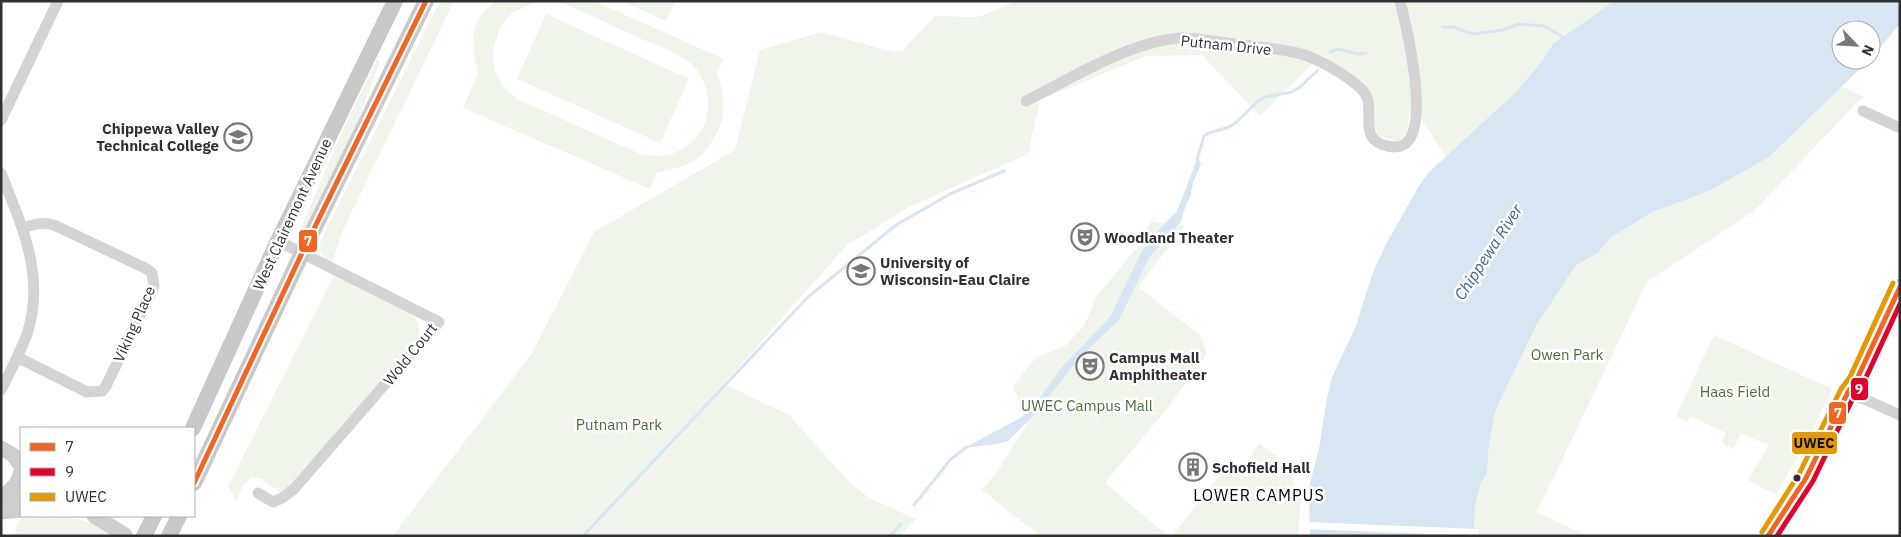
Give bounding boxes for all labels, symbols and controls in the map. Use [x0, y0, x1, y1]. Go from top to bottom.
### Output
north arrow [1831, 20, 1881, 70]
street label: Putnam Drive [1180, 31, 1272, 59]
text: N [1857, 42, 1878, 59]
place label: Chippewa Valley Technical College [96, 119, 219, 155]
school or university icon: Chippewa Valley Technical College [223, 122, 253, 152]
street label: West Clairemont Avenue [249, 135, 335, 293]
water label: Chippewa River [1450, 199, 1527, 304]
theatre icon: Woodland Theater [1070, 222, 1100, 252]
place label: Woodland Theater [1104, 228, 1234, 247]
line badge: 7 [298, 229, 318, 253]
text: 7 [304, 232, 312, 250]
place label: University of Wisconsin-Eau Claire [880, 253, 1030, 289]
school or university icon: University of Wisconsin-Eau Claire [846, 256, 876, 286]
street label: Viking Place [109, 283, 159, 365]
street label: Wold Court [379, 319, 441, 389]
park label: Owen Park [1531, 345, 1603, 364]
place label: Campus Mall Amphitheater [1109, 348, 1207, 384]
theatre icon: Campus Mall Amphitheater [1075, 351, 1105, 381]
line badge: 9 [1850, 377, 1869, 401]
text: 9 [1855, 380, 1863, 398]
park label: Haas Field [1700, 382, 1770, 401]
park label: UWEC Campus Mall [1021, 396, 1153, 415]
line badge: 7 [1828, 401, 1847, 425]
text: 7 [1834, 404, 1842, 422]
park label: Putnam Park [576, 415, 662, 434]
legend [20, 427, 195, 517]
line badge: UWEC [1791, 431, 1838, 455]
text: UWEC [1794, 434, 1834, 452]
text: 7 [65, 437, 74, 456]
building icon: Schofield Hall [1178, 452, 1208, 482]
place label: Schofield Hall [1212, 458, 1311, 477]
text: 9 [65, 462, 74, 481]
unlabelled marker [1792, 473, 1802, 483]
district label: LOWER CAMPUS [1193, 485, 1325, 505]
text: UWEC [65, 487, 107, 506]

